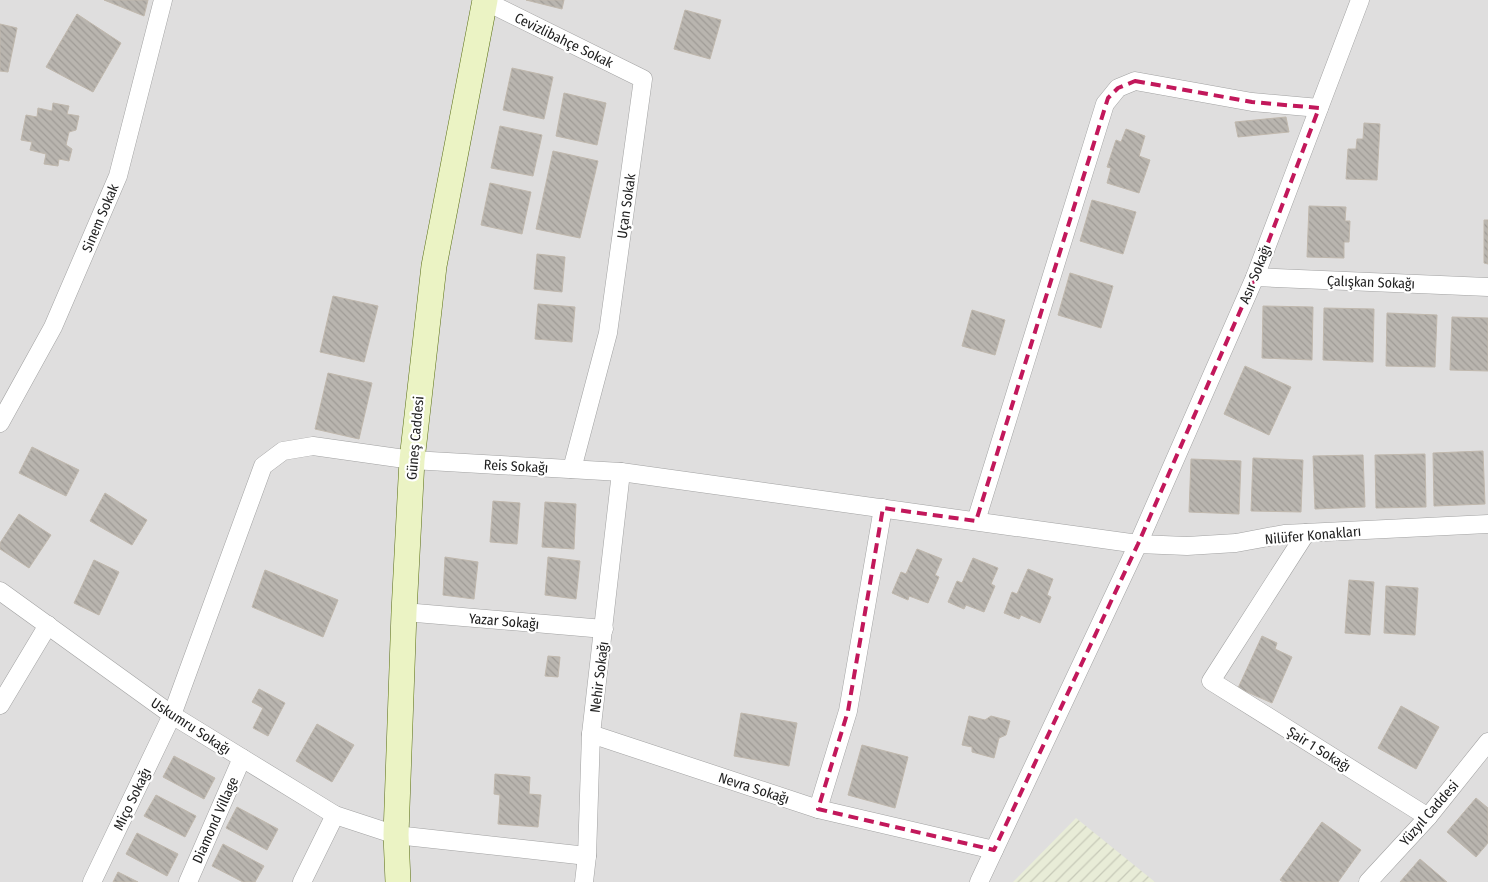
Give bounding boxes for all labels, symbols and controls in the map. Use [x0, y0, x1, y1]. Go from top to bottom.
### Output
street label: Cevizlibahçe Sokak [512, 9, 616, 72]
street label: Uçan Sokak [614, 172, 640, 240]
street label: Sinem Sokak [78, 181, 123, 255]
street label: Asır Sokağı [1236, 242, 1275, 306]
street label: Çalışkan Sokağı [1327, 272, 1415, 293]
street label: Güneş Caddesi [403, 395, 428, 481]
street label: Reis Sokağı [483, 456, 549, 477]
street label: Nilüfer Konakları [1264, 523, 1362, 548]
street label: Yazar Sokağı [468, 610, 540, 633]
street label: Nehir Sokağı [587, 640, 612, 714]
street label: Uskumru Sokağı [148, 694, 234, 758]
street label: Şair 1 Sokağı [1284, 723, 1354, 776]
street label: Miço Sokağı [110, 765, 155, 833]
street label: Nevra Sokağı [716, 769, 791, 808]
street label: Diamond Village [189, 774, 242, 866]
street label: Yüzyıl Caddesi [1396, 777, 1462, 850]

